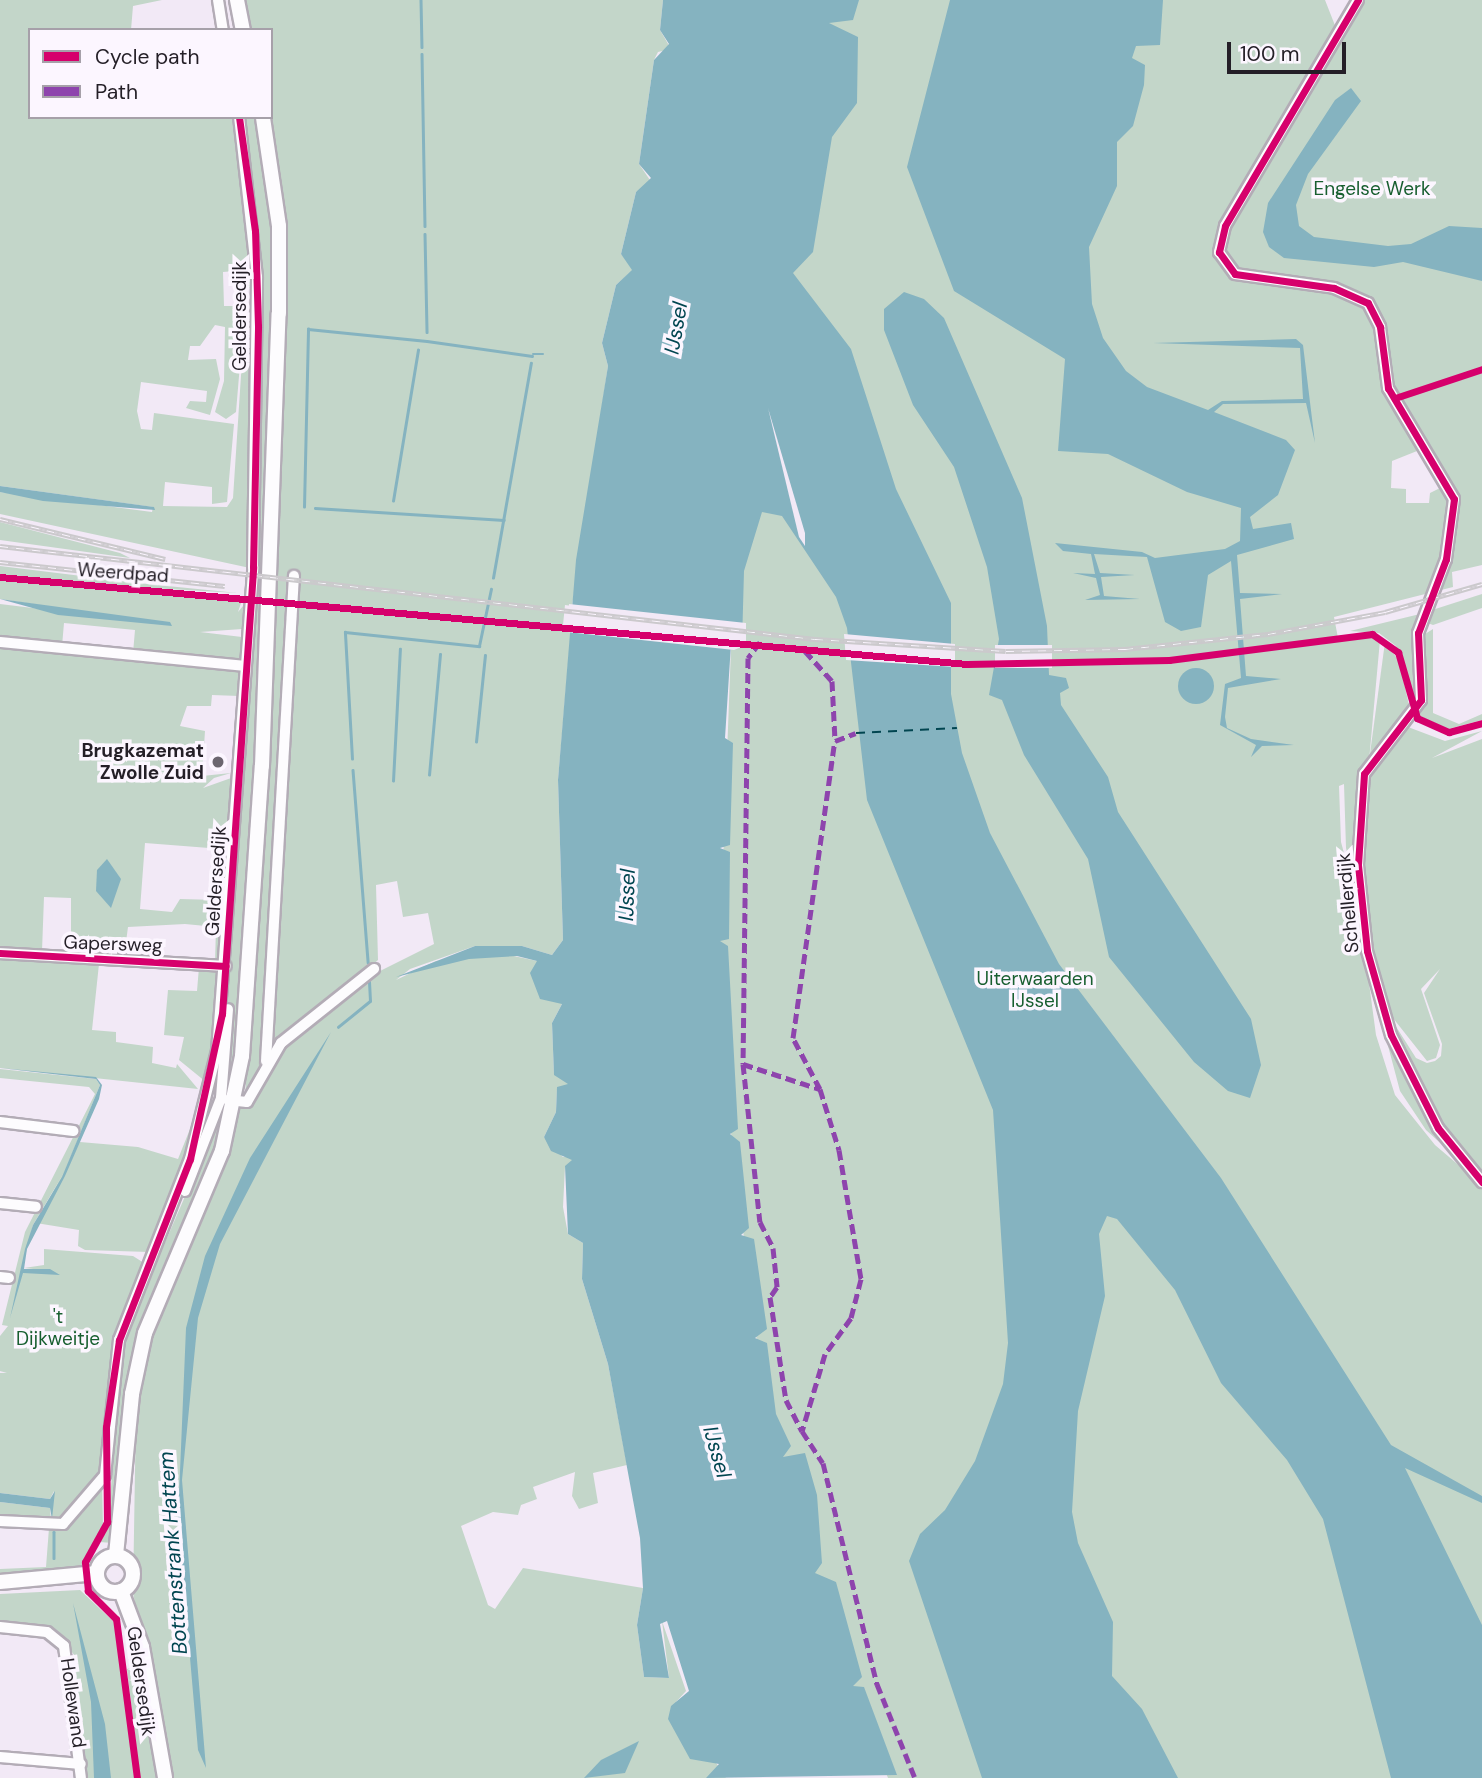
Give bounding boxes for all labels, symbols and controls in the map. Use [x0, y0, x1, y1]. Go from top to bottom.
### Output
legend [28, 28, 273, 119]
scale bar [1230, 28, 1349, 72]
text: 100 m [1240, 40, 1300, 68]
text: Cycle path [95, 43, 200, 71]
text: Path [95, 78, 138, 106]
park label: Engelse Werk [1313, 178, 1431, 200]
street label: Geldersedijk [229, 261, 251, 371]
water label: IJssel [659, 300, 693, 356]
street label: Weerdpad [76, 558, 170, 588]
place label: Brugkazemat Zwolle Zuid [81, 740, 204, 784]
marker: Brugkazemat Zwolle Zuid [210, 754, 226, 770]
street label: Geldersedijk [201, 825, 231, 937]
street label: Schellerdijk [1332, 852, 1364, 954]
water label: IJssel [613, 868, 641, 922]
street label: Gapersweg [63, 931, 163, 957]
park label: Uiterwaarden IJssel [976, 968, 1094, 1012]
park label: 't Dijkweitje [16, 1306, 100, 1350]
water label: IJssel [698, 1423, 736, 1481]
water label: Bottenstrank Hattem [153, 1451, 193, 1655]
street label: Geldersedijk [122, 1625, 160, 1737]
street label: Hollewand [55, 1657, 91, 1749]

